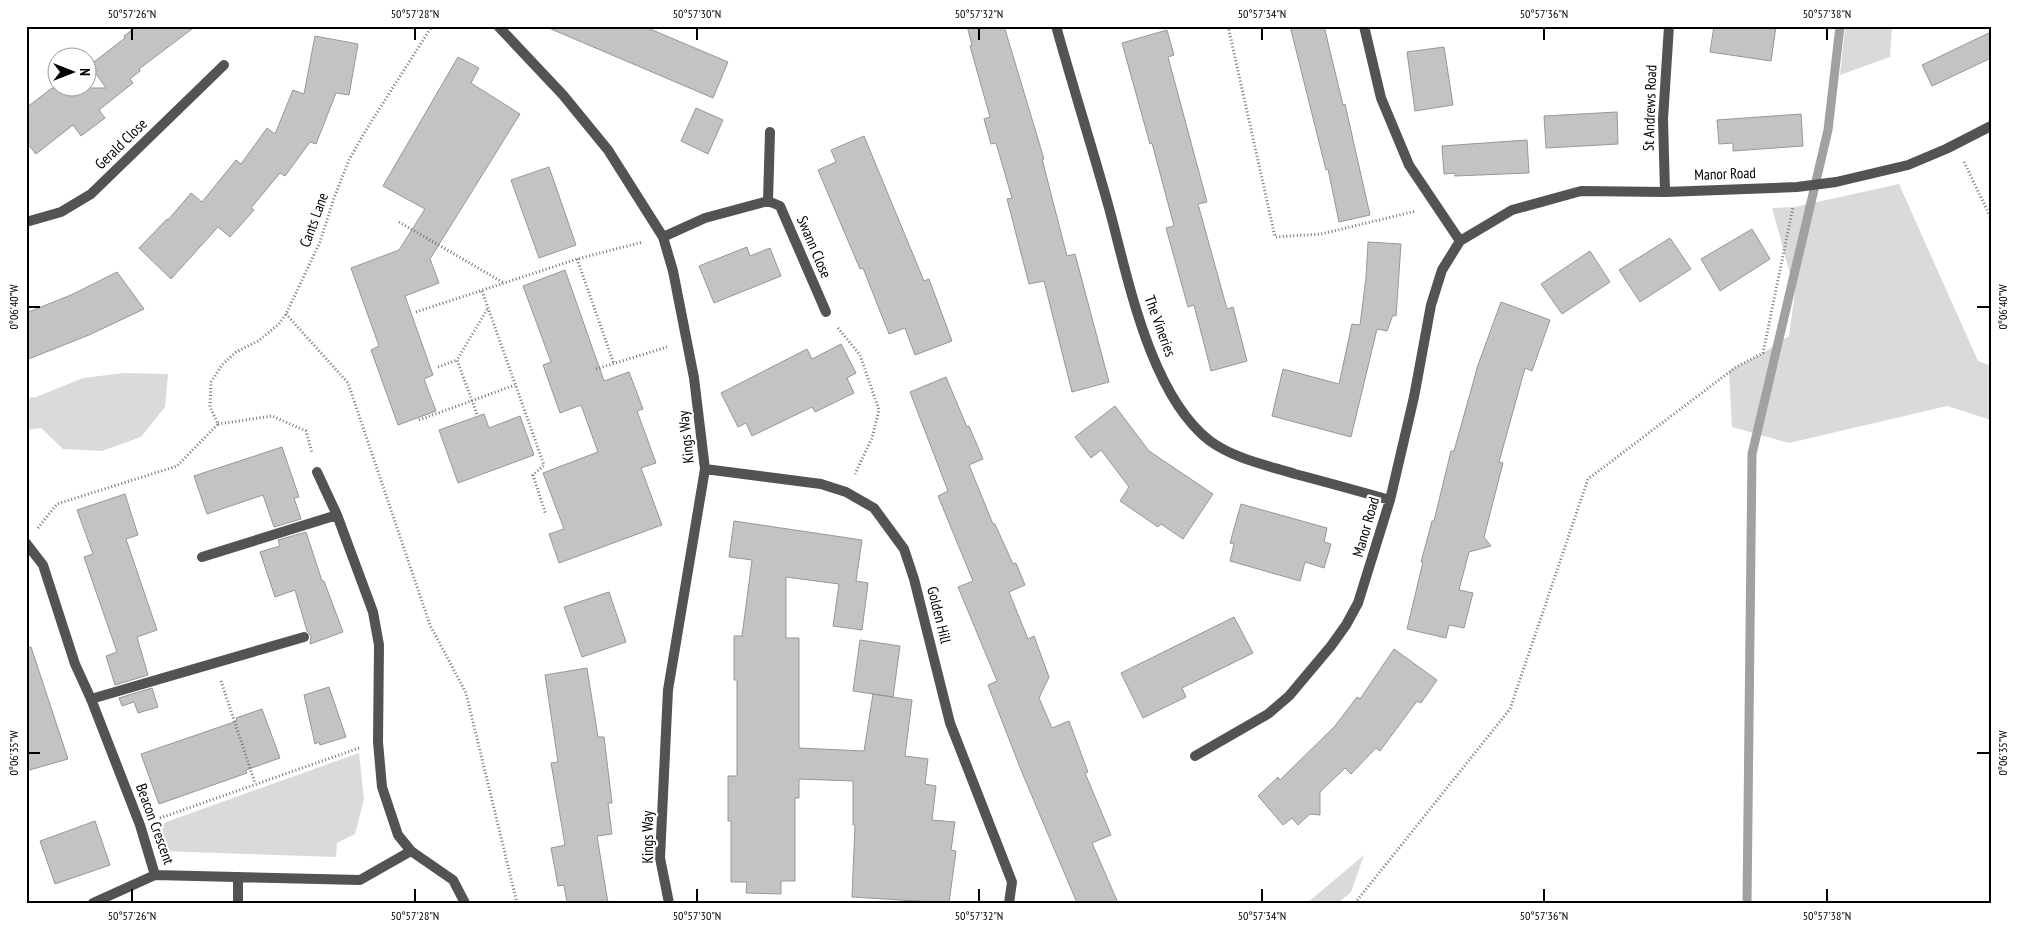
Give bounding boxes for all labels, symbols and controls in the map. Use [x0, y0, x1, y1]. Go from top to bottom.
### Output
text: 50°57'26"N [108, 6, 156, 21]
text: 50°57'28"N [391, 6, 439, 21]
text: 50°57'30"N [673, 6, 721, 21]
text: 50°57'32"N [955, 6, 1003, 21]
text: 50°57'34"N [1238, 6, 1286, 21]
text: 50°57'36"N [1520, 6, 1568, 21]
text: 50°57'38"N [1803, 6, 1851, 21]
north arrow [48, 48, 98, 98]
street label: St Andrews Road [1638, 64, 1661, 151]
text: N [76, 68, 94, 76]
street label: Gerald Close [91, 114, 151, 173]
street label: Manor Road [1694, 163, 1756, 184]
street label: Cants Lane [295, 190, 332, 250]
street label: Swann Close [793, 213, 836, 281]
text: 0°06'40"W [6, 284, 21, 330]
text: 0°06'40"W [1995, 284, 2010, 330]
street label: The Vineries [1141, 293, 1180, 359]
street label: Kings Way [673, 409, 698, 464]
street label: Manor Road [1348, 495, 1383, 559]
street label: Golden Hill [923, 584, 956, 646]
text: 0°06'35"W [6, 730, 21, 776]
text: 0°06'35"W [1995, 730, 2010, 776]
street label: Beacon Crescent [132, 781, 179, 867]
street label: Kings Way [638, 810, 657, 863]
text: 50°57'26"N [108, 908, 156, 923]
text: 50°57'28"N [391, 908, 439, 923]
text: 50°57'30"N [673, 908, 721, 923]
text: 50°57'32"N [955, 908, 1003, 923]
text: 50°57'34"N [1238, 908, 1286, 923]
text: 50°57'36"N [1520, 908, 1568, 923]
text: 50°57'38"N [1803, 908, 1851, 923]

